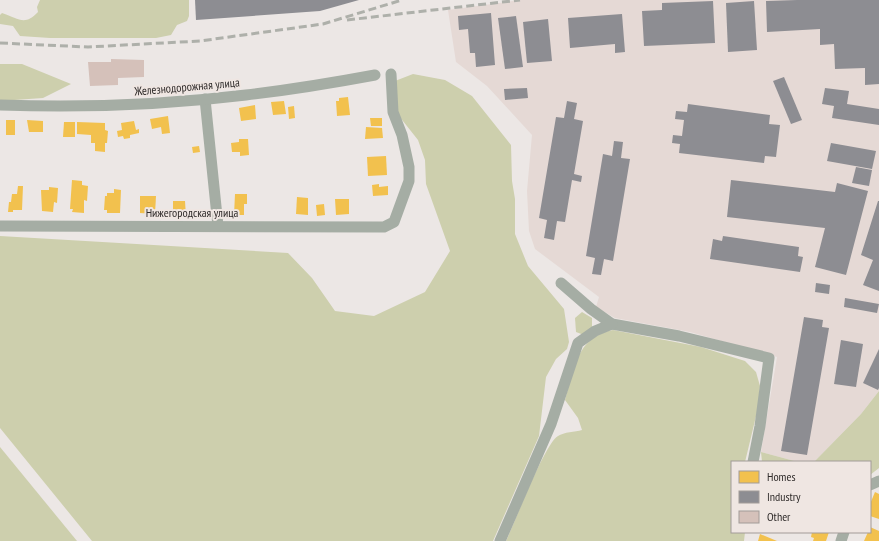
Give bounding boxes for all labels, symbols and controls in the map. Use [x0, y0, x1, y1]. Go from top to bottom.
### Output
street label: Железнодорожная улица [133, 74, 240, 99]
street label: Нижегородская улица [146, 205, 239, 220]
legend [731, 461, 871, 533]
text: Homes [767, 469, 795, 484]
text: Industry [767, 489, 801, 504]
text: Other [767, 509, 791, 524]

